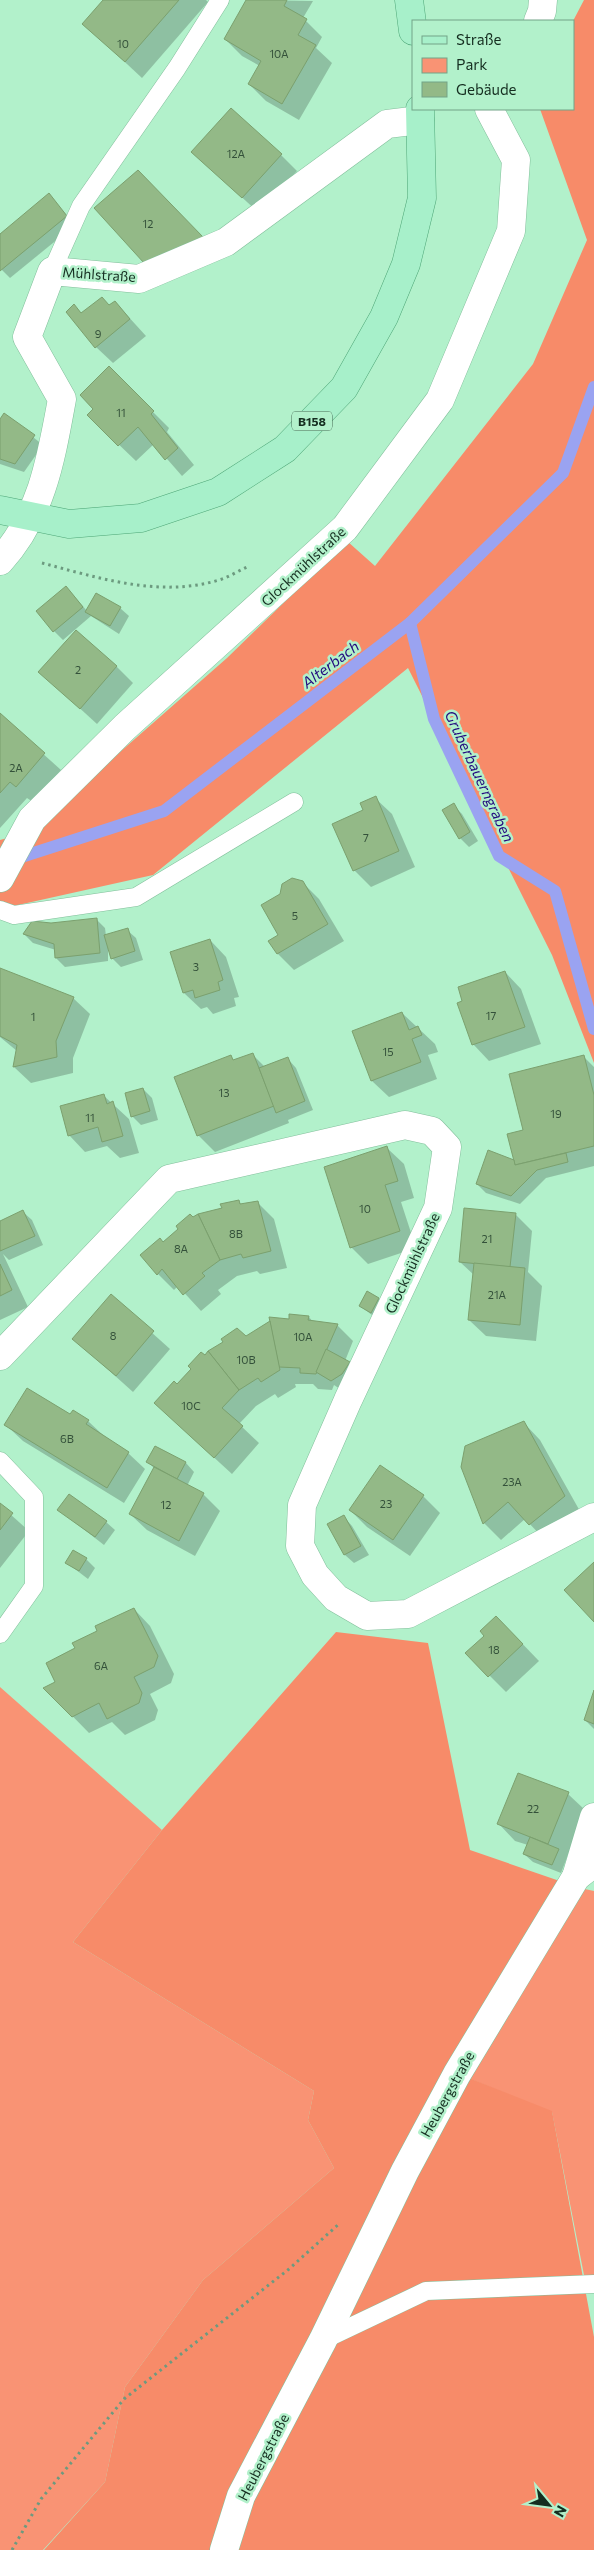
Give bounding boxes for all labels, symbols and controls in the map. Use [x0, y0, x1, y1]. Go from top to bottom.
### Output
legend [412, 20, 574, 110]
text: Straße [456, 30, 502, 48]
house number: 10 [117, 37, 129, 50]
house number: 10A [269, 47, 289, 60]
text: Park [456, 55, 487, 73]
text: Gebäude [456, 80, 517, 98]
house number: 12A [227, 147, 246, 160]
house number: 12 [143, 217, 153, 230]
street label: Mühlstraße [62, 263, 136, 285]
house number: 9 [95, 327, 102, 340]
house number: 11 [116, 406, 126, 419]
road number: B158 [292, 412, 332, 431]
street label: Glockmühlstraße [257, 523, 349, 609]
water label: Alterbach [297, 637, 362, 692]
house number: 2 [75, 663, 81, 676]
water label: Gruberbauerngraben [442, 707, 518, 845]
house number: 2A [9, 761, 23, 774]
house number: 7 [363, 831, 369, 844]
house number: 5 [292, 909, 298, 922]
house number: 3 [193, 960, 199, 973]
house number: 17 [486, 1009, 496, 1022]
house number: 1 [31, 1010, 35, 1023]
house number: 15 [382, 1045, 394, 1058]
house number: 13 [219, 1086, 229, 1099]
house number: 19 [550, 1107, 562, 1120]
house number: 11 [85, 1111, 95, 1124]
house number: 10 [359, 1202, 371, 1215]
street label: Glockmühlstraße [381, 1210, 443, 1316]
house number: 8B [229, 1227, 243, 1240]
house number: 21 [482, 1232, 492, 1245]
house number: 8A [174, 1242, 188, 1255]
house number: 21A [488, 1288, 507, 1301]
house number: 8 [110, 1329, 117, 1342]
house number: 10A [293, 1330, 313, 1343]
house number: 10B [237, 1353, 255, 1366]
house number: 10C [181, 1399, 201, 1412]
house number: 6B [60, 1432, 74, 1445]
house number: 23A [502, 1475, 522, 1488]
house number: 23 [380, 1497, 392, 1510]
house number: 12 [161, 1498, 171, 1511]
house number: 18 [488, 1643, 500, 1656]
house number: 6A [94, 1659, 108, 1672]
house number: 22 [527, 1802, 539, 1815]
street label: Heubergstraße [416, 2048, 478, 2140]
street label: Heubergstraße [234, 2411, 292, 2503]
north arrow [524, 2480, 574, 2530]
text: N [551, 2503, 571, 2520]

